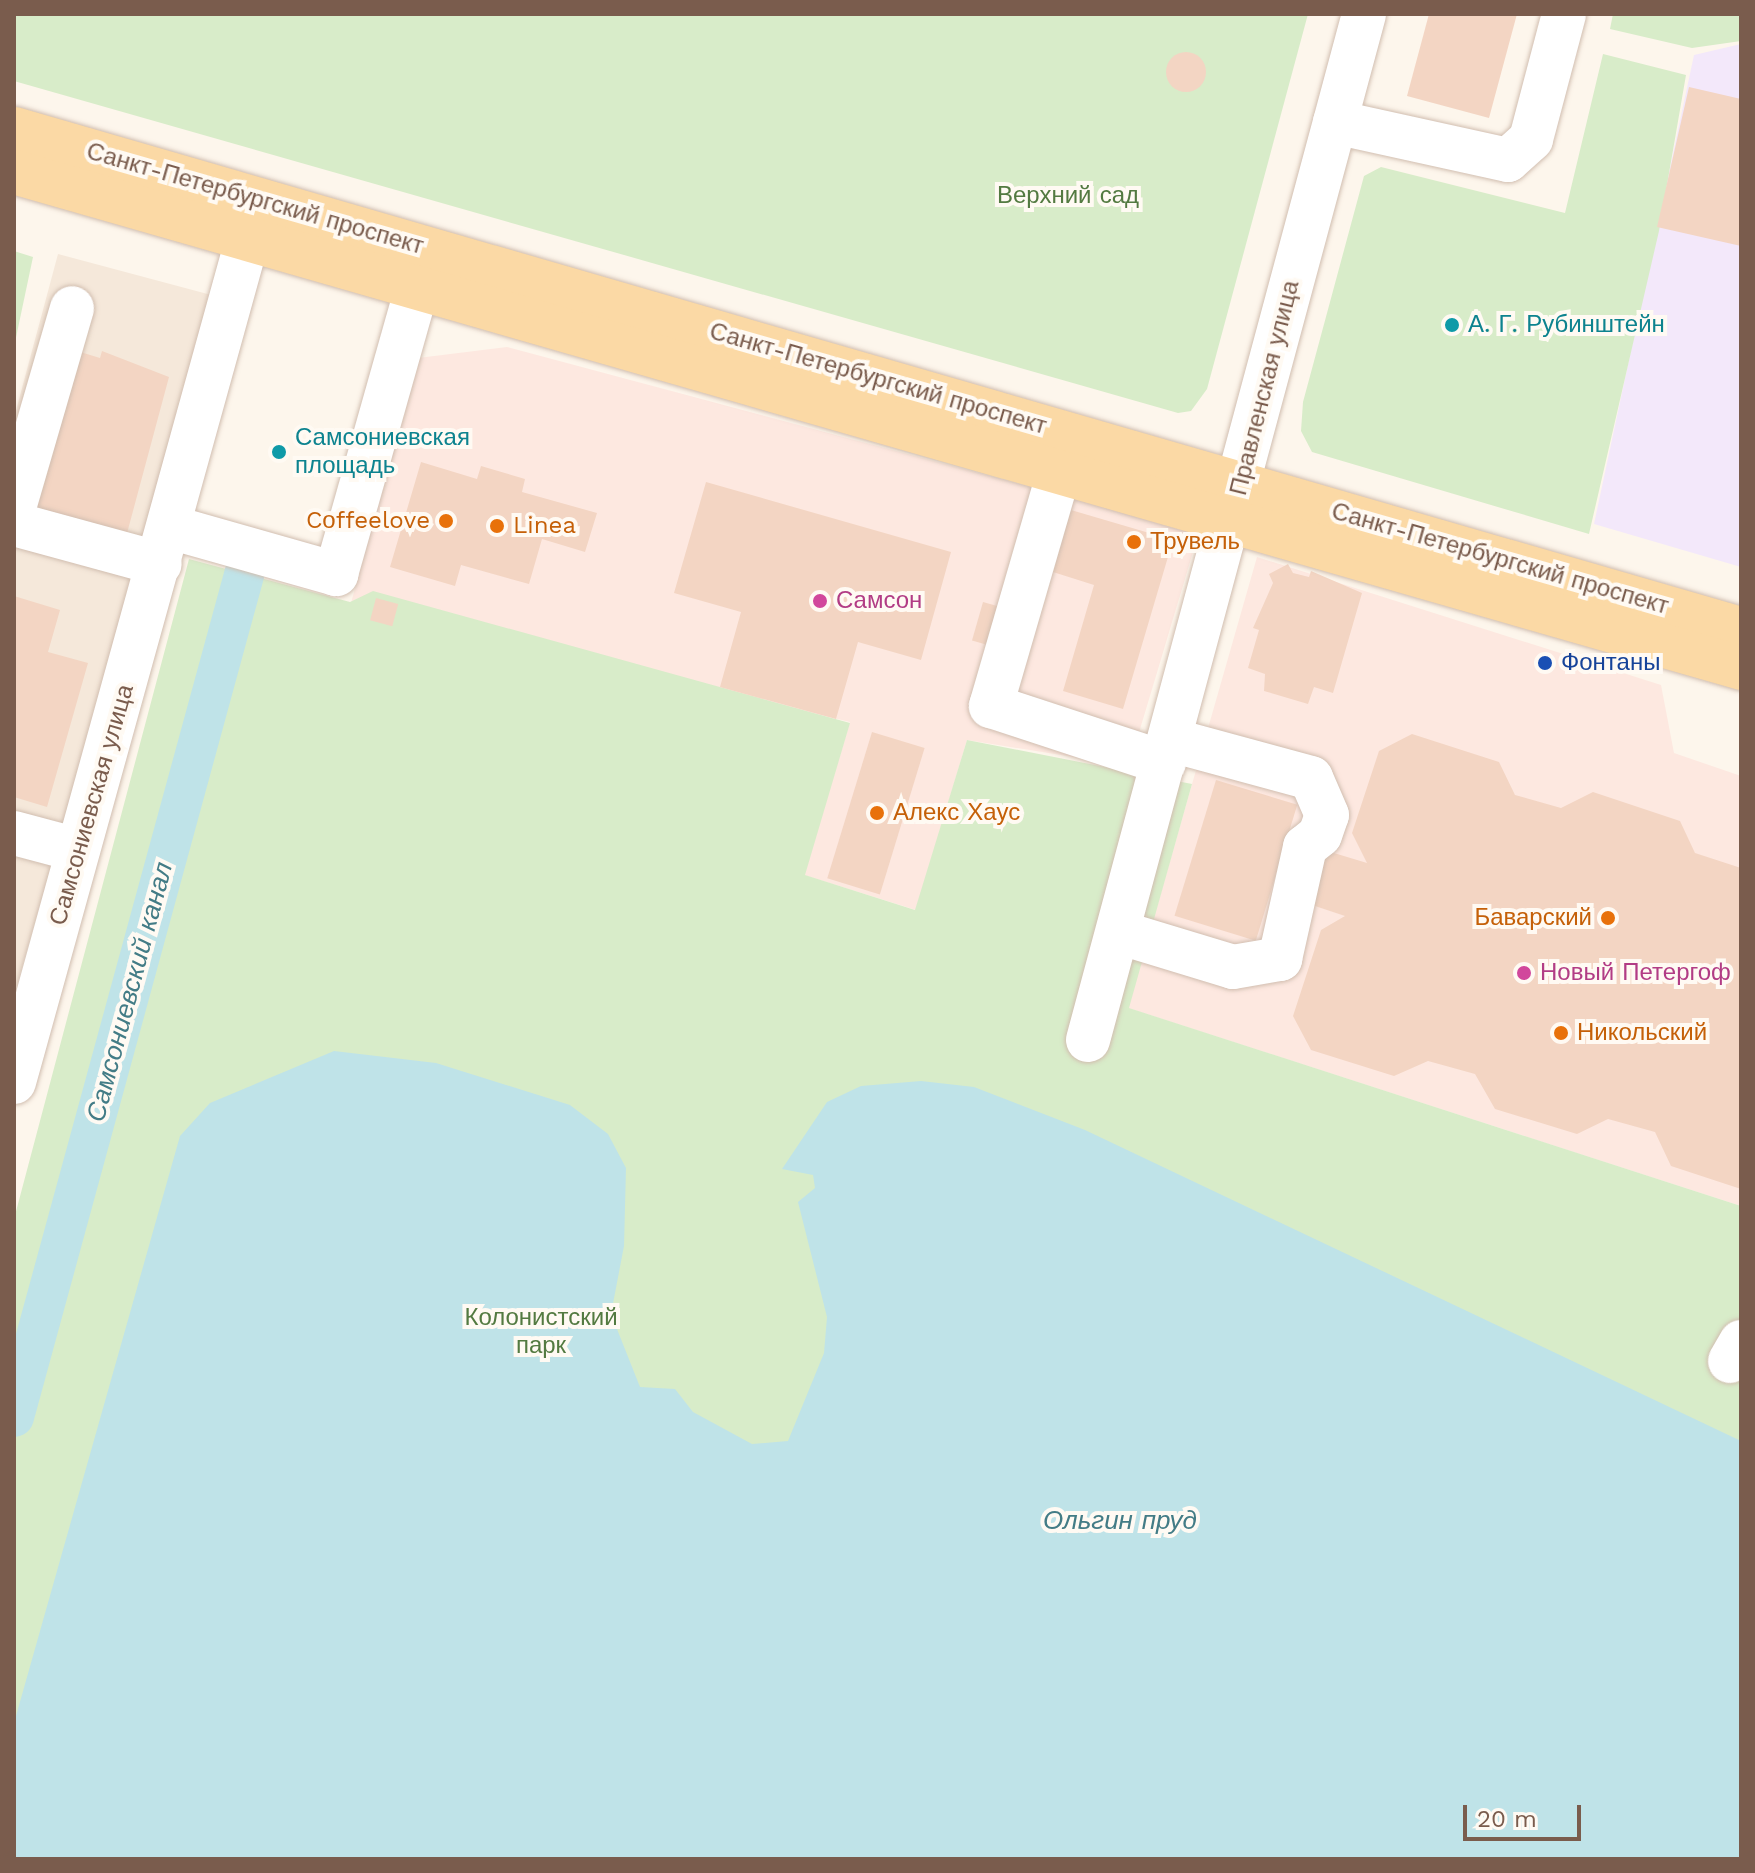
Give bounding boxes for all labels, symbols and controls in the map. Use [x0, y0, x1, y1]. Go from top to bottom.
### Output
street label: Санкт-Петербургский проспект [83, 137, 427, 261]
park label: Верхний сад [997, 182, 1139, 210]
street label: Правленская улица [1224, 278, 1306, 498]
place label: А. Г. Рубинштейн [1468, 311, 1665, 339]
marker: А. Г. Рубинштейн [1443, 316, 1461, 334]
street label: Санкт-Петербургский проспект [706, 317, 1050, 441]
place label: Самсониевская площадь [295, 424, 470, 480]
marker: Самсониевская площадь [270, 443, 288, 461]
street label: Санкт-Петербургский проспект [1328, 497, 1672, 621]
place label: Cоffeelove [306, 507, 430, 535]
marker: Cоffeelove [437, 512, 455, 530]
place label: Linea [513, 512, 576, 540]
marker: Linea [488, 517, 506, 535]
place label: Трувель [1150, 528, 1240, 556]
marker: Трувель [1125, 533, 1143, 551]
place label: Самсон [836, 587, 922, 615]
marker: Самсон [811, 592, 829, 610]
place label: Фонтаны [1561, 649, 1660, 677]
marker: Фонтаны [1536, 654, 1554, 672]
street label: Самсониевская улица [44, 681, 140, 929]
place label: Алекс Хаус [893, 799, 1020, 827]
marker: Алекс Хаус [868, 804, 886, 822]
water label: Самсониевский канал [80, 859, 180, 1125]
place label: Баварский [1474, 904, 1592, 932]
marker: Баварский [1599, 909, 1617, 927]
place label: Новый Петергоф [1540, 959, 1731, 987]
marker: Новый Петергоф [1515, 964, 1533, 982]
place label: Никольский [1577, 1019, 1707, 1047]
marker: Никольский [1552, 1024, 1570, 1042]
park label: Колонистский парк [464, 1304, 618, 1360]
water label: Ольгин пруд [1043, 1505, 1197, 1537]
scale bar [1467, 1789, 1585, 1839]
text: 20 m [1477, 1805, 1537, 1833]

